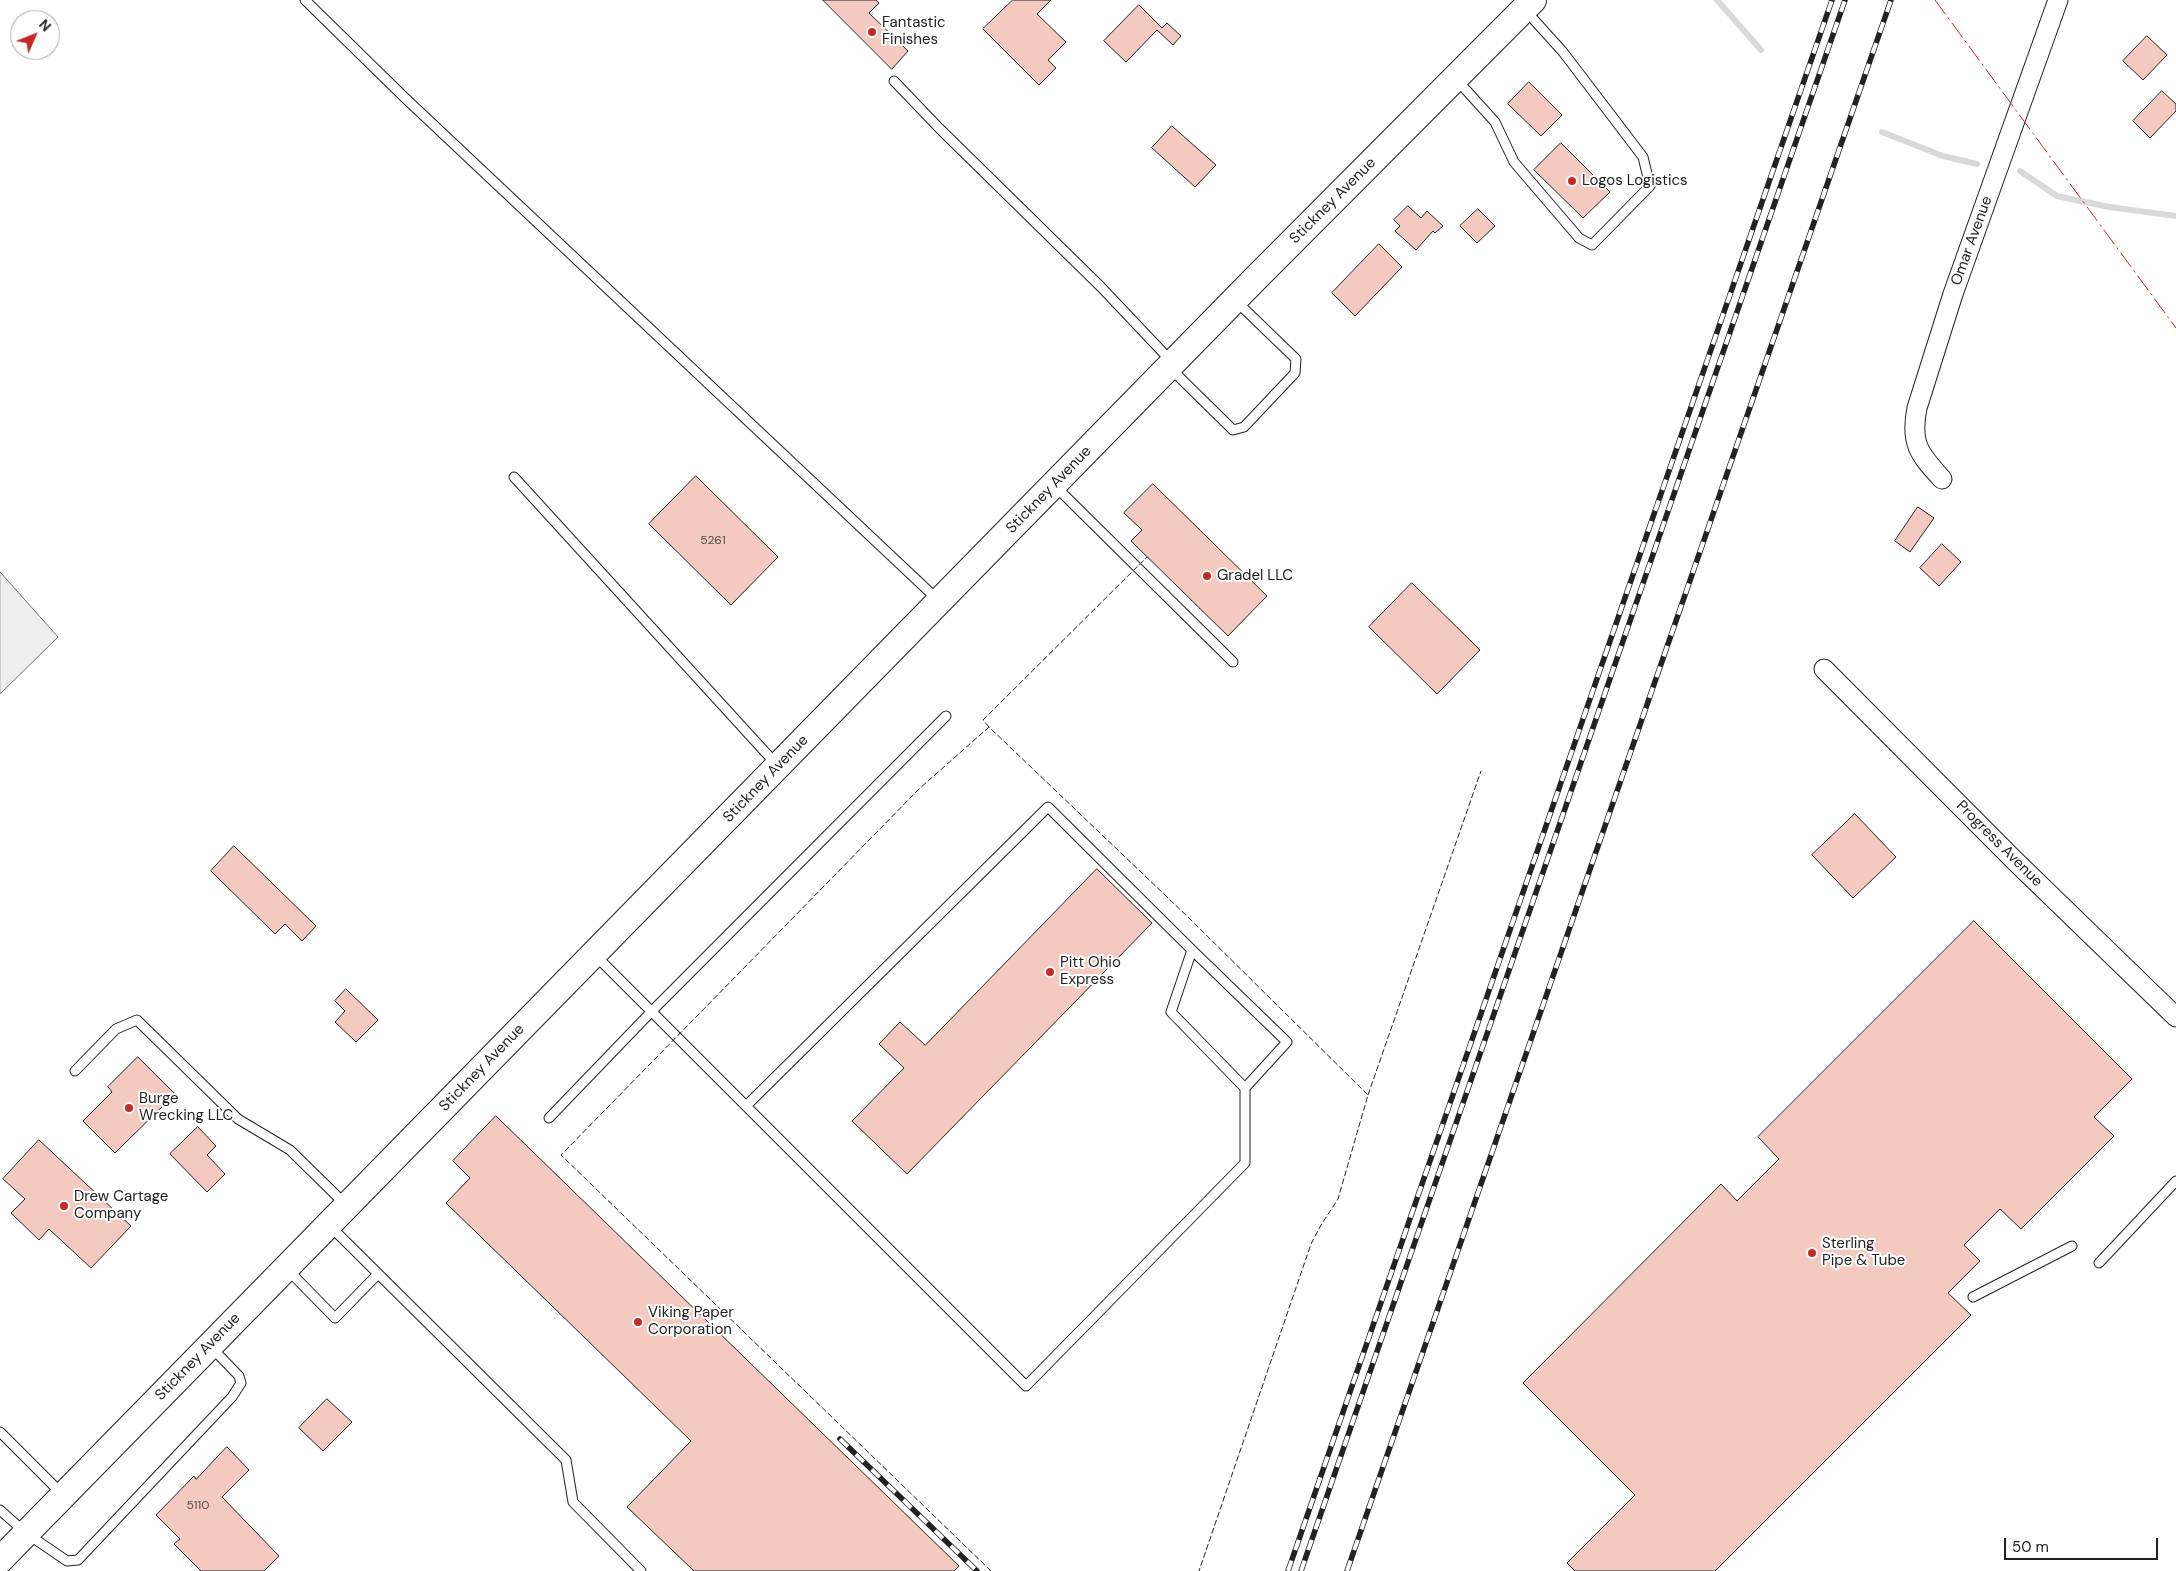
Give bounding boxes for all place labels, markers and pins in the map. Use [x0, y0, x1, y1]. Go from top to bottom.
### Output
place label: Fantastic Finishes [882, 14, 946, 49]
marker: Fantastic Finishes [866, 26, 878, 38]
place label: Logos Logistics [1582, 172, 1688, 190]
marker: Logos Logistics [1566, 175, 1578, 187]
place label: Gradel LLC [1217, 567, 1293, 585]
marker: Gradel LLC [1201, 570, 1213, 582]
place label: Pitt Ohio Express [1060, 954, 1121, 989]
marker: Pitt Ohio Express [1044, 966, 1056, 978]
place label: Burge Wrecking LLC [139, 1090, 233, 1125]
marker: Burge Wrecking LLC [123, 1102, 135, 1114]
place label: Drew Cartage Company [74, 1188, 168, 1223]
marker: Drew Cartage Company [58, 1200, 70, 1212]
place label: Sterling Pipe & Tube [1822, 1235, 1905, 1270]
marker: Sterling Pipe & Tube [1806, 1247, 1818, 1259]
place label: Viking Paper Corporation [648, 1304, 734, 1339]
marker: Viking Paper Corporation [632, 1316, 644, 1328]

